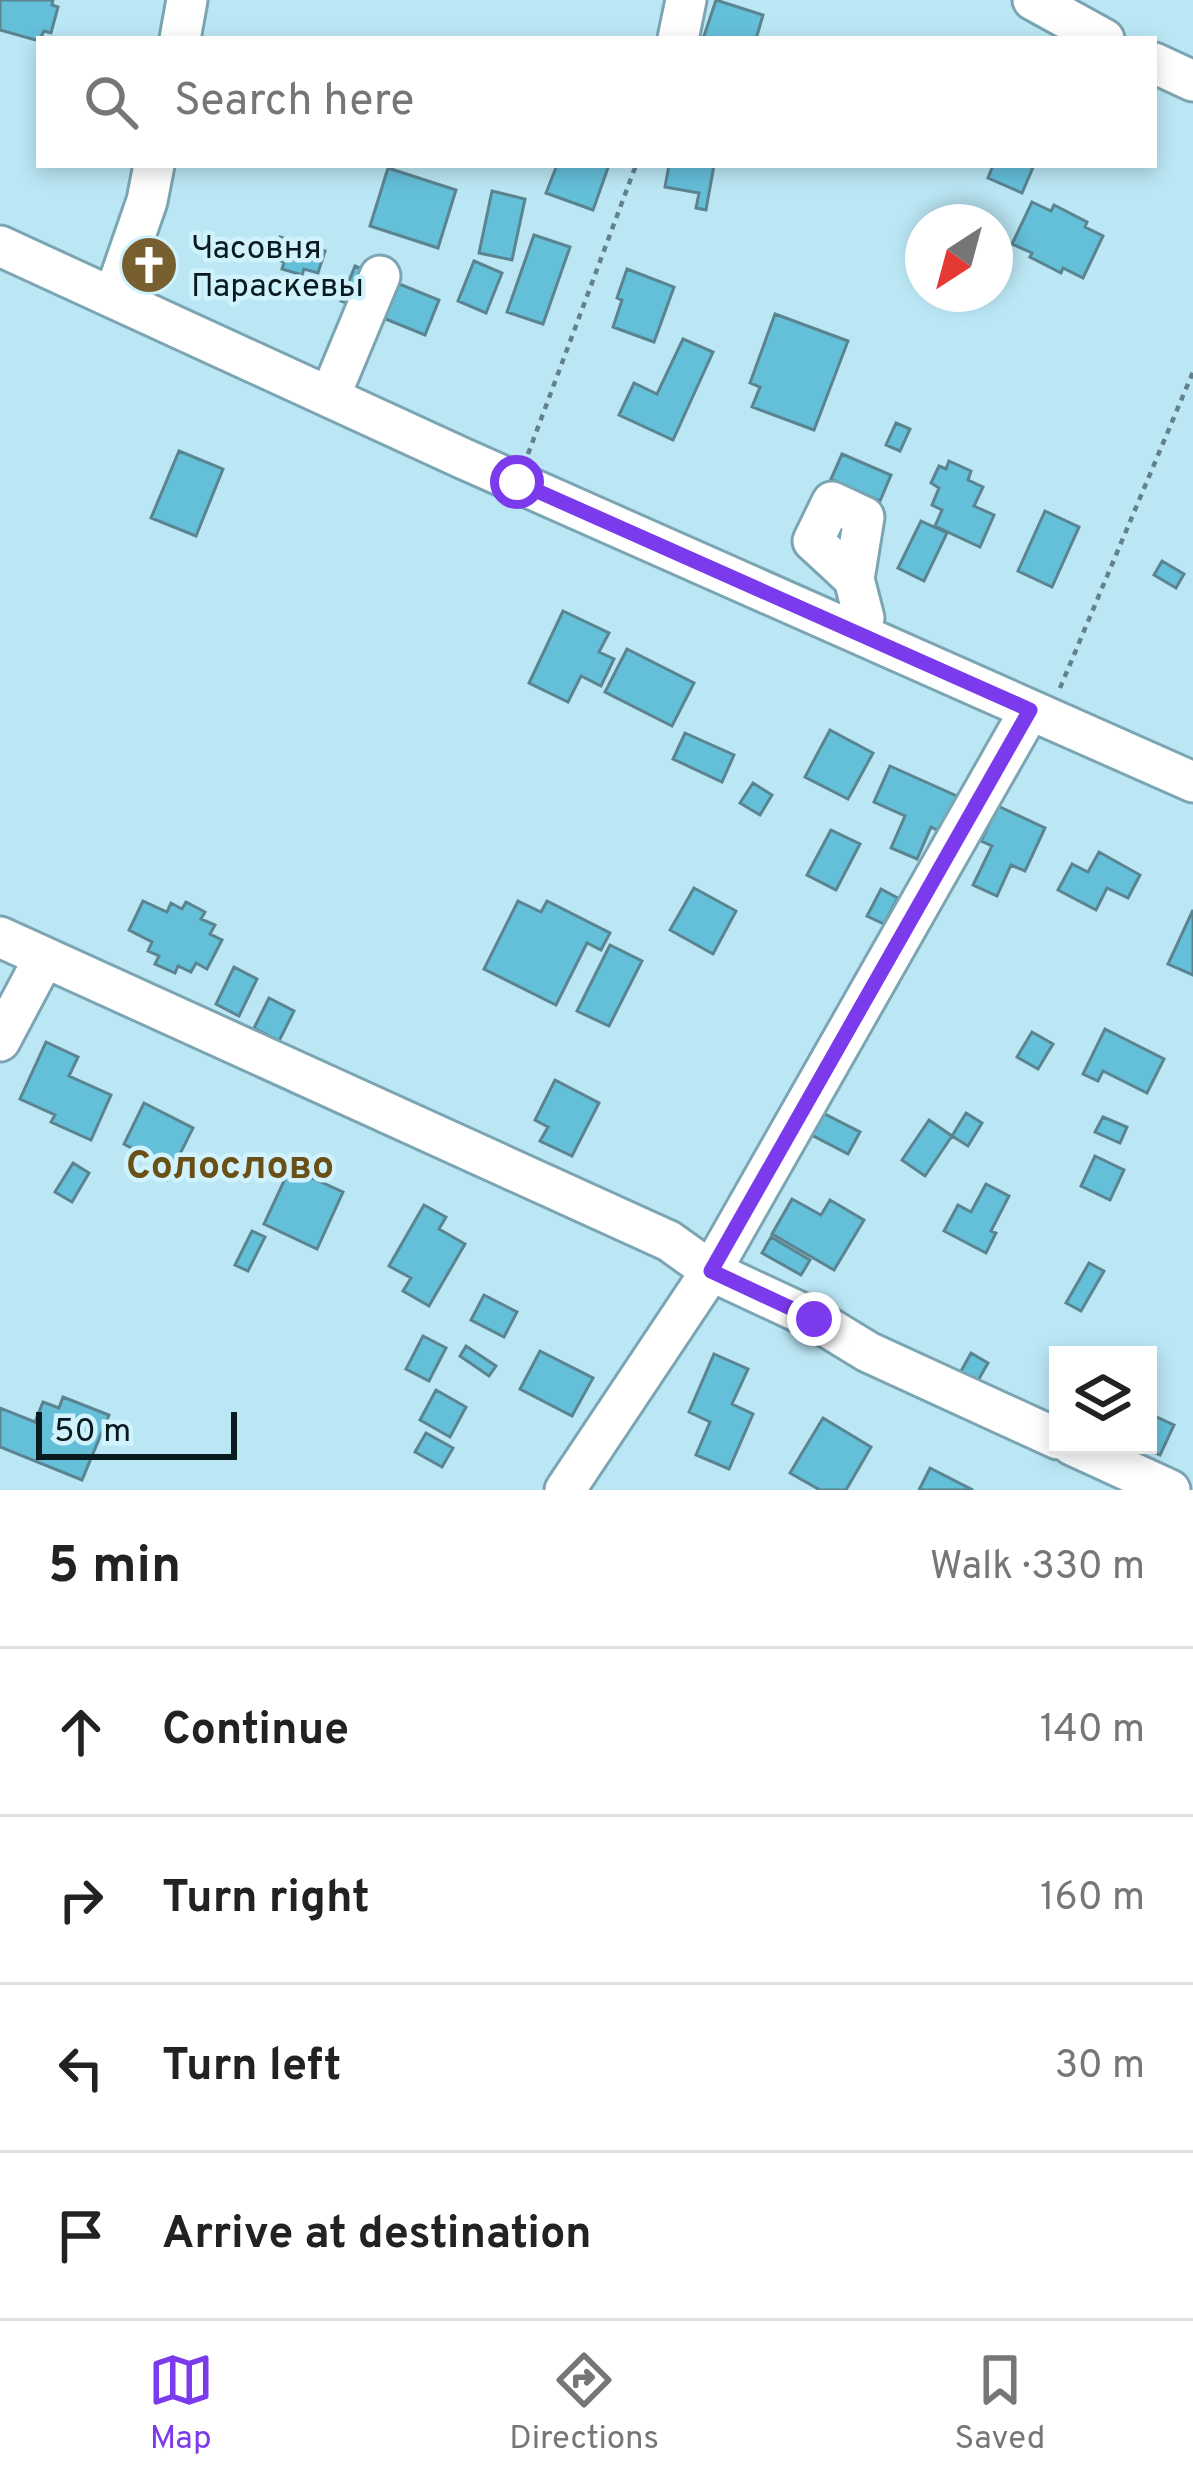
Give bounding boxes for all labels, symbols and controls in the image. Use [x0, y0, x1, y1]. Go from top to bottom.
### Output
search box [36, 36, 1157, 168]
icon: search [78, 69, 144, 135]
text: Search here [174, 74, 414, 131]
north arrow [905, 204, 1013, 312]
place label: Часовня Параскевы [191, 229, 364, 309]
church icon: Часовня Параскевы [118, 234, 180, 296]
route start [490, 455, 544, 509]
district label: Солослово [126, 1144, 334, 1193]
route end [787, 1292, 841, 1346]
map controls [1049, 1346, 1157, 1454]
button: layers [1049, 1346, 1157, 1454]
scale bar [36, 1406, 237, 1459]
text: 50 m [54, 1412, 131, 1454]
text: 5 min [48, 1536, 181, 1601]
text: Walk · 330 m [930, 1544, 1145, 1593]
icon: ahead [48, 1699, 114, 1765]
text: Continue [162, 1703, 349, 1760]
text: 140 m [1040, 1707, 1145, 1756]
icon: right [48, 1867, 114, 1933]
text: Turn right [162, 1871, 370, 1928]
text: 160 m [1040, 1875, 1145, 1924]
icon: left [48, 2035, 114, 2101]
text: Turn left [162, 2039, 341, 2096]
text: 30 m [1055, 2043, 1145, 2092]
icon: arrive [48, 2203, 114, 2269]
text: Arrive at destination [162, 2207, 592, 2264]
tab: Map [148, 2347, 214, 2461]
tab: Directions [509, 2347, 659, 2461]
tab: Saved [955, 2347, 1045, 2461]

